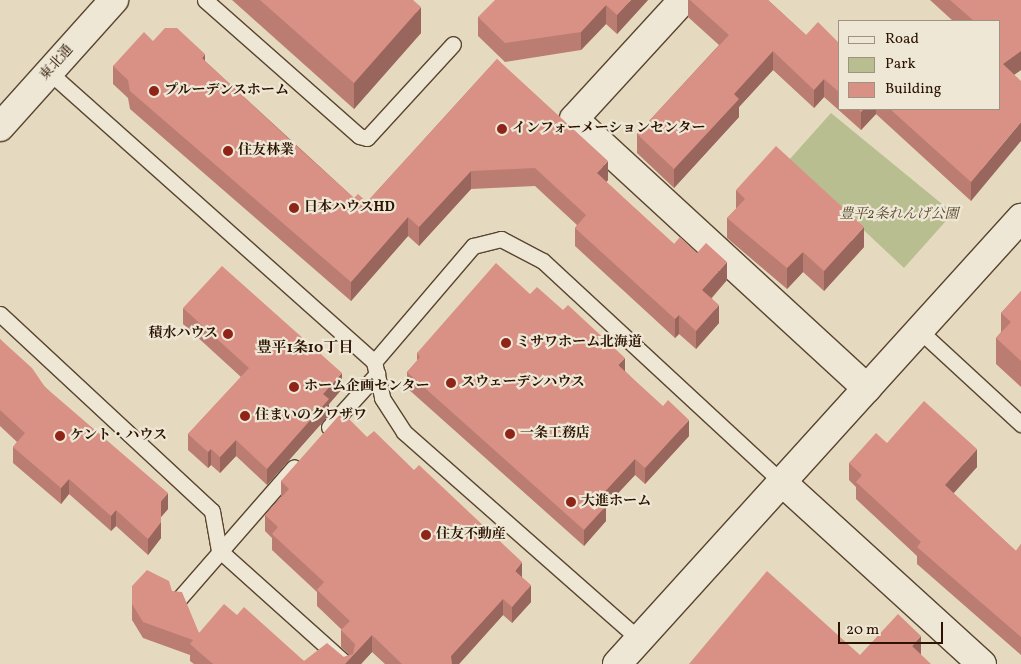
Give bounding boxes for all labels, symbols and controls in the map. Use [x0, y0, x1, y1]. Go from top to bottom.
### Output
legend [838, 20, 1001, 110]
text: Road [885, 29, 919, 50]
street label: 東北通 [37, 42, 77, 84]
text: Park [885, 54, 916, 75]
text: Building [885, 79, 941, 100]
place label: プルーデンスホーム [164, 83, 290, 99]
marker: プルーデンスホーム [148, 85, 160, 97]
place label: インフォーメーションセンター [512, 121, 708, 137]
marker: インフォーメーションセンター [496, 123, 508, 135]
place label: 住友林業 [238, 143, 294, 159]
marker: 住友林業 [222, 145, 234, 157]
place label: 日本ハウスHD [304, 200, 395, 216]
marker: 日本ハウスHD [288, 202, 300, 214]
park label: 豊平2条れんげ公園 [840, 207, 958, 223]
place label: 積水ハウス [148, 326, 218, 342]
marker: 積水ハウス [222, 328, 234, 340]
place label: ミサワホーム北海道 [516, 335, 642, 351]
marker: ミサワホーム北海道 [500, 337, 512, 349]
district label: 豊平1条10丁目 [257, 340, 353, 358]
place label: スウェーデンハウス [461, 375, 587, 391]
marker: スウェーデンハウス [445, 377, 457, 389]
place label: ホーム企画センター [304, 379, 430, 395]
marker: ホーム企画センター [288, 381, 300, 393]
place label: 住まいのクワザワ [255, 408, 367, 424]
marker: 住まいのクワザワ [239, 410, 251, 422]
place label: 一条工務店 [520, 426, 590, 442]
place label: ケント・ハウス [70, 428, 168, 444]
marker: 一条工務店 [504, 428, 516, 440]
marker: ケント・ハウス [54, 430, 66, 442]
place label: 大進ホーム [581, 494, 651, 510]
marker: 大進ホーム [565, 496, 577, 508]
place label: 住友不動産 [436, 527, 506, 543]
marker: 住友不動産 [420, 529, 432, 541]
scale bar [841, 612, 946, 644]
text: 20 m [846, 620, 879, 641]

